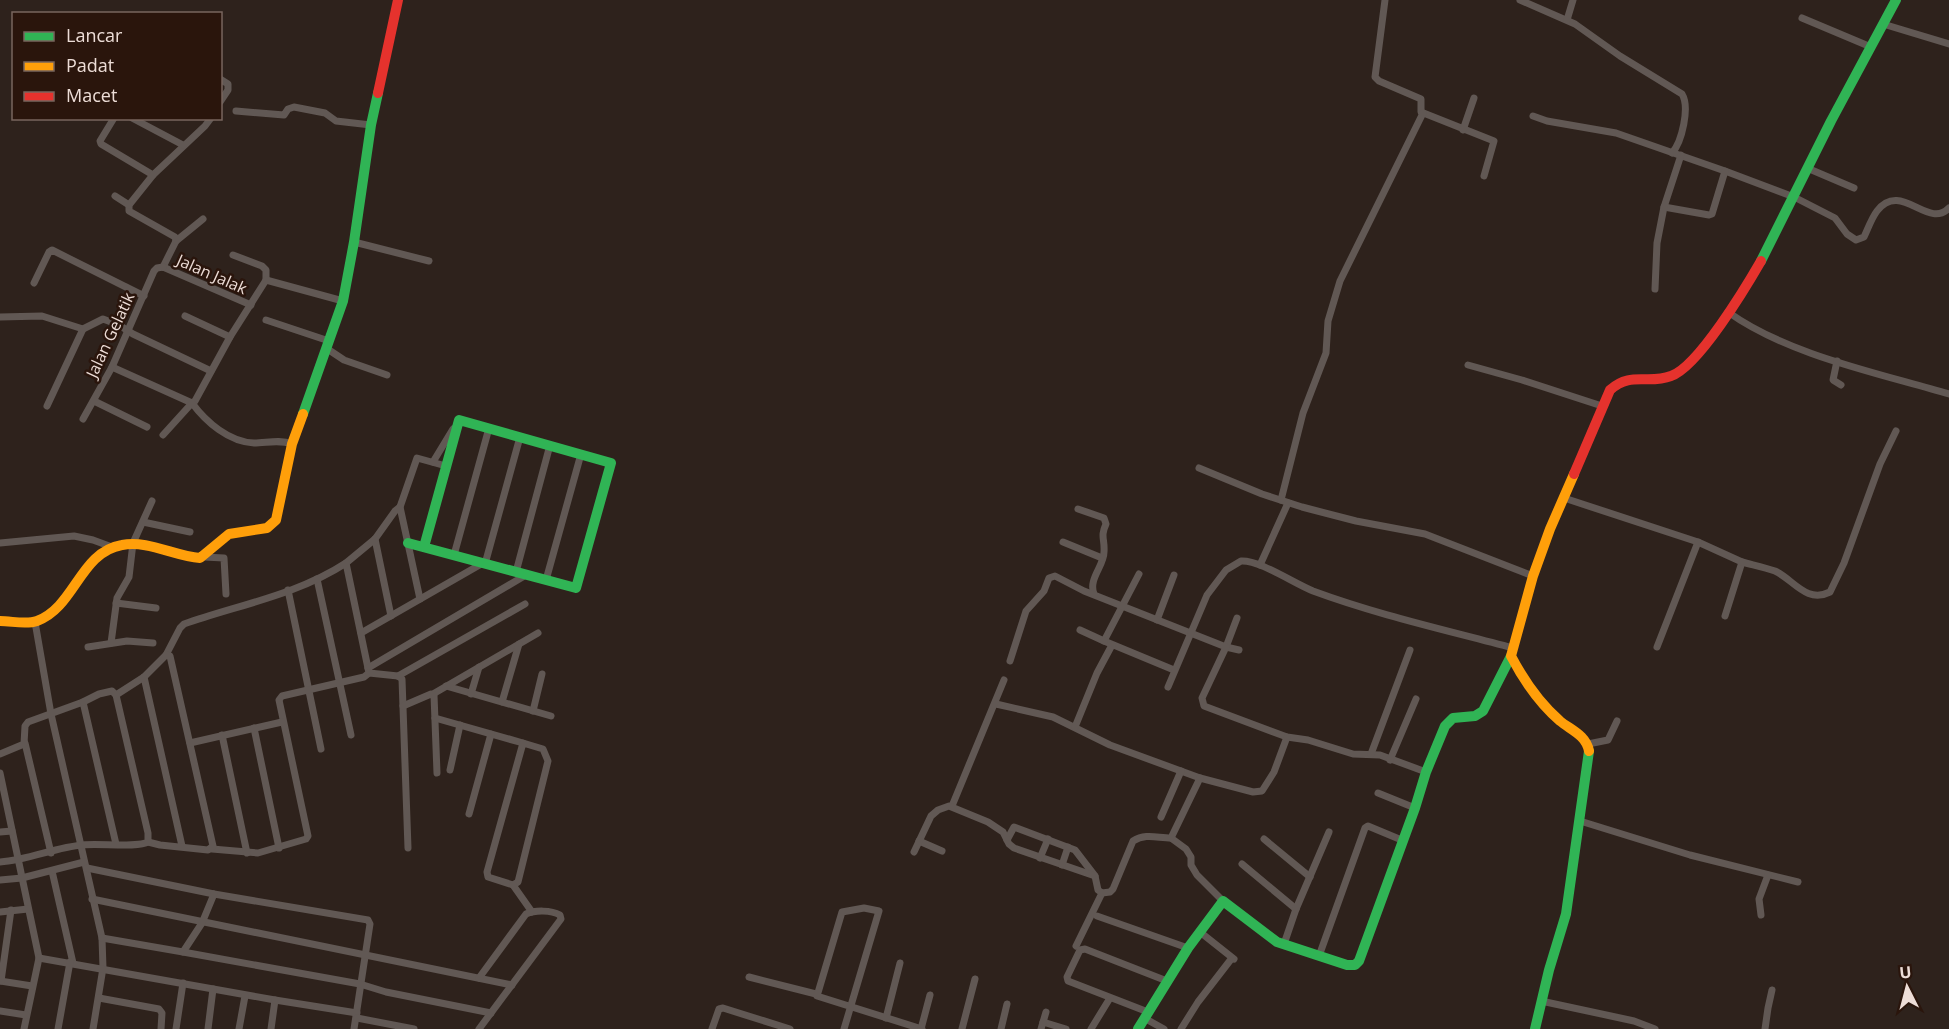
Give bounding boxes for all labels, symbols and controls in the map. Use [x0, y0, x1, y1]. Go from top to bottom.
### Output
legend [12, 12, 222, 120]
text: Lancar [66, 23, 123, 47]
text: Padat [66, 53, 114, 77]
text: Macet [66, 83, 117, 107]
street label: Jalan Jalak [172, 248, 251, 299]
street label: Jalan Gelatik [80, 288, 140, 383]
north arrow [1877, 957, 1937, 1017]
text: U [1898, 961, 1913, 984]

